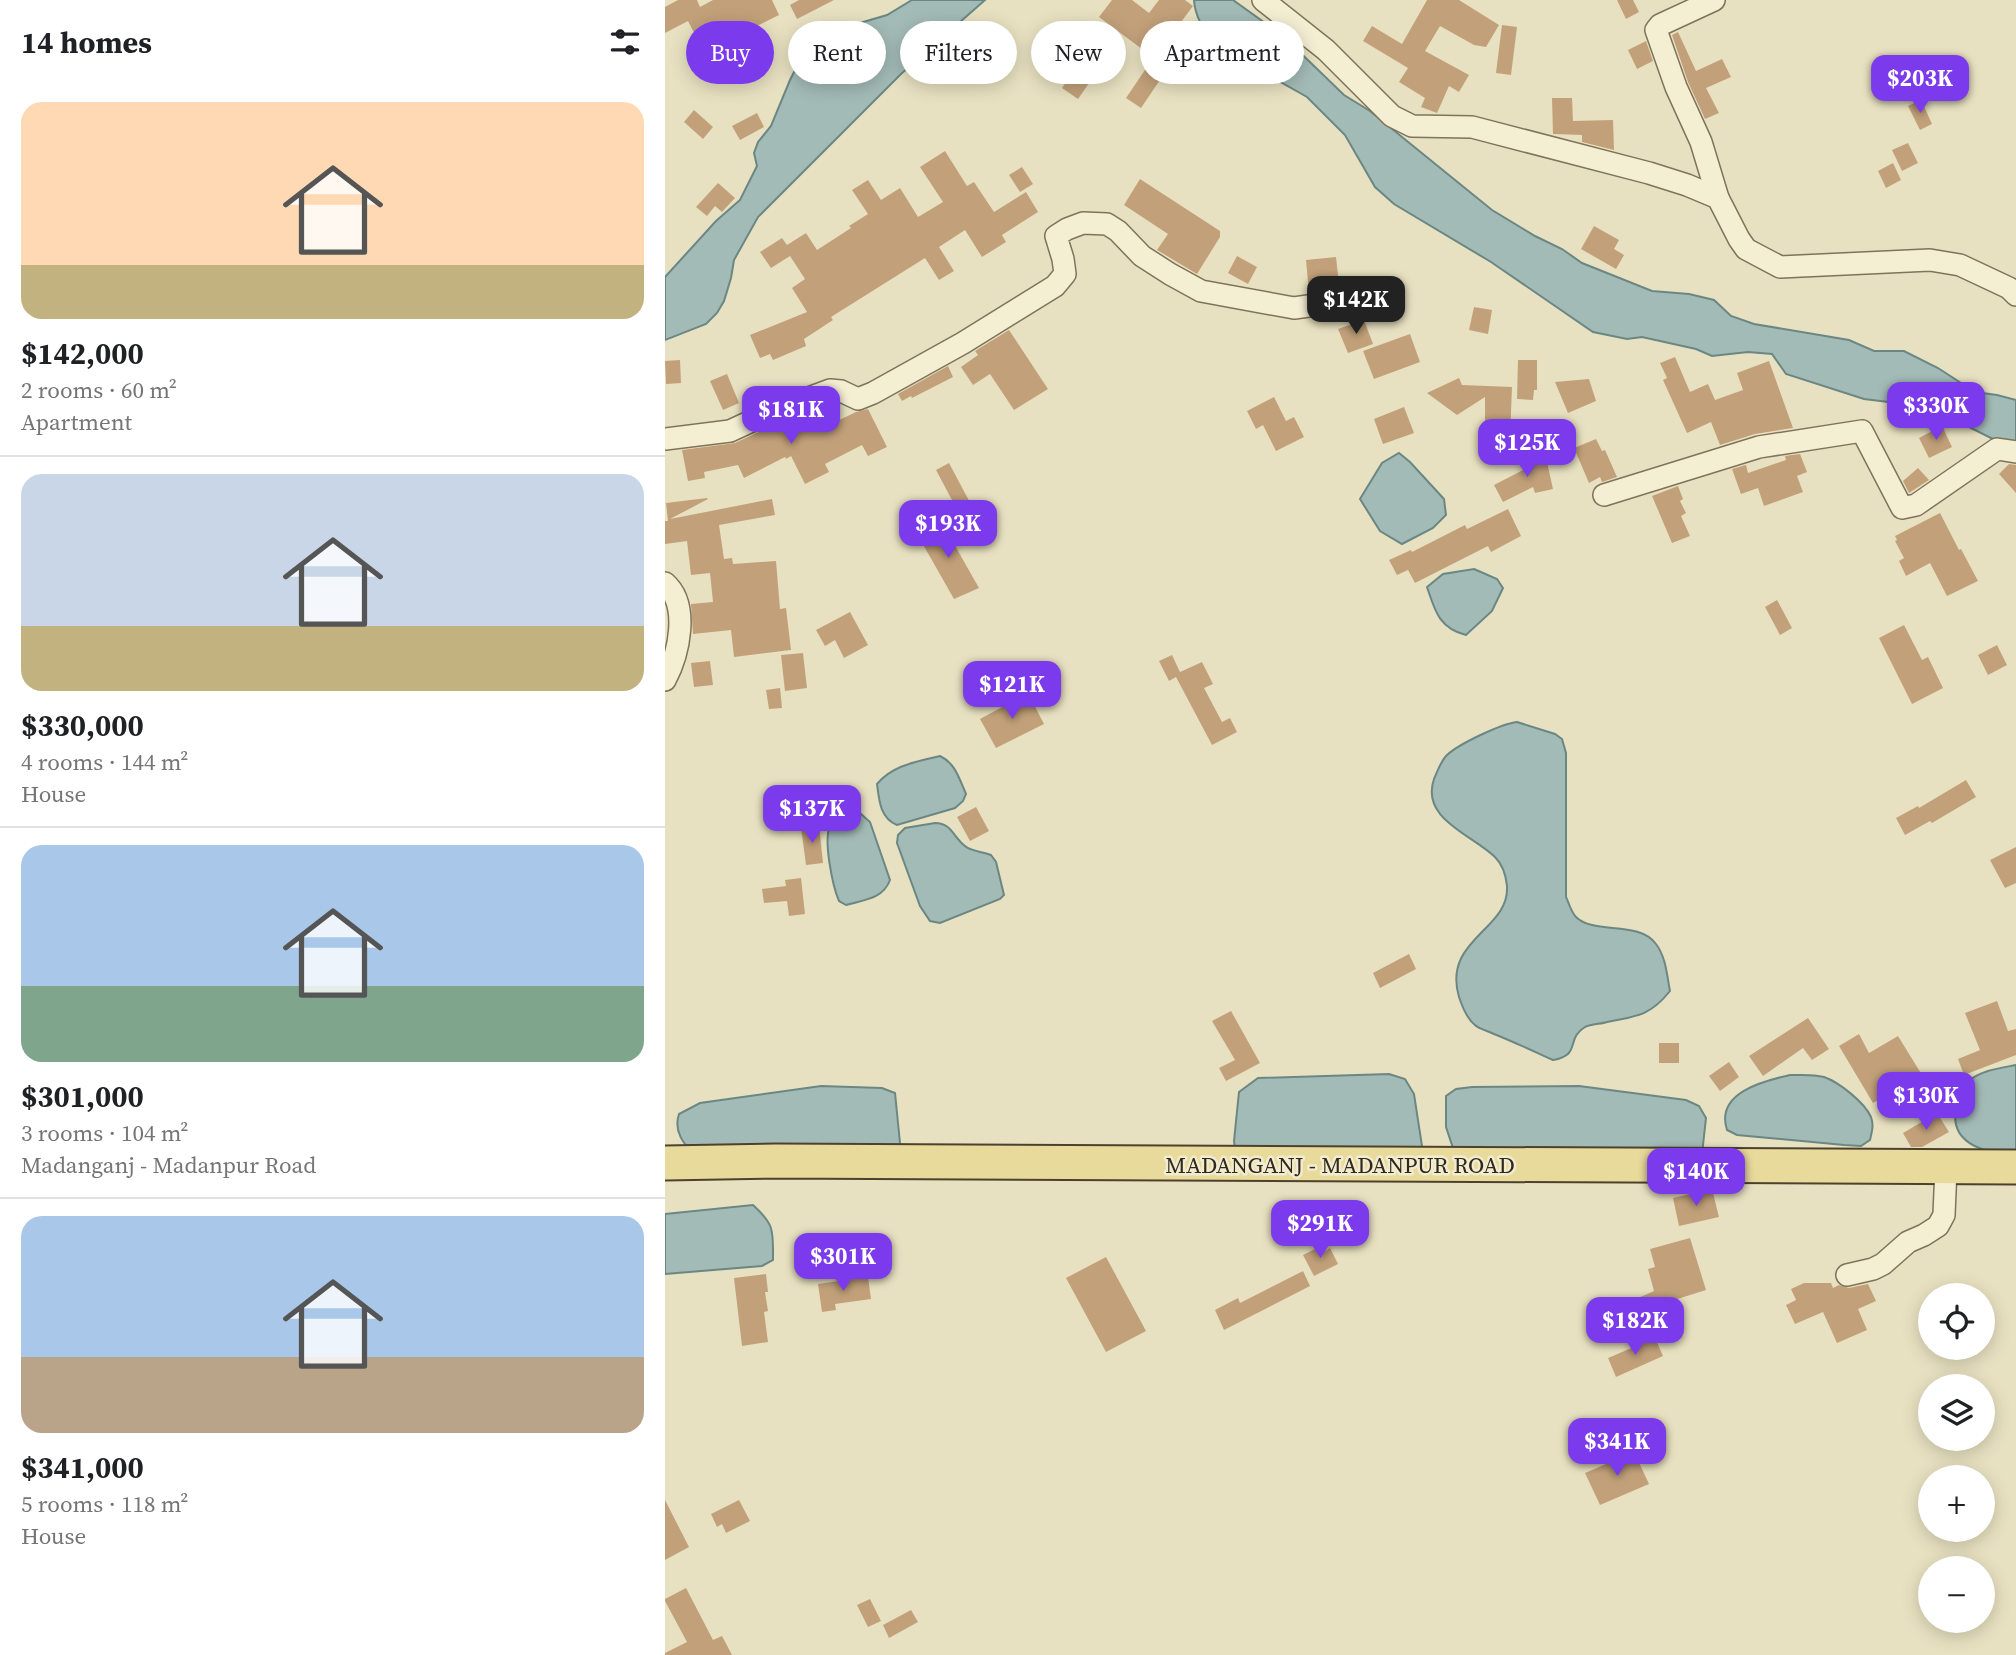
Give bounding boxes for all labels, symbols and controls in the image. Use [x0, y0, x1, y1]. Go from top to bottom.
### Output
chip: Buy [686, 21, 774, 84]
chip: Rent [788, 21, 886, 84]
chip: Filters [900, 21, 1017, 84]
chip: New [1031, 21, 1126, 84]
chip: Apartment [1140, 21, 1304, 84]
text: 14 homes [21, 22, 152, 63]
icon: filters [606, 23, 644, 61]
pin: $203K [1871, 55, 1969, 115]
text: $203K [1887, 62, 1953, 94]
icon: home [270, 147, 396, 273]
pin: $142K [1307, 276, 1405, 336]
text: $142K [1323, 283, 1389, 315]
text: $142,000 [21, 333, 144, 374]
text: 2 rooms · 60 m² [21, 374, 177, 406]
pin: $330K [1887, 382, 1985, 442]
pin: $181K [742, 386, 840, 446]
text: $330K [1903, 389, 1969, 421]
text: $181K [758, 393, 824, 425]
text: Apartment [21, 406, 132, 438]
pin: $125K [1478, 420, 1576, 479]
text: $125K [1494, 426, 1560, 458]
pin: $193K [899, 500, 997, 560]
text: $193K [915, 507, 981, 539]
icon: home [270, 519, 396, 645]
pin: $121K [963, 662, 1061, 721]
text: $121K [979, 668, 1045, 700]
text: $330,000 [21, 705, 144, 746]
text: 4 rooms · 144 m² [21, 746, 188, 778]
text: House [21, 778, 86, 810]
pin: $137K [763, 786, 861, 845]
text: $137K [779, 792, 845, 824]
icon: home [270, 890, 396, 1016]
pin: $130K [1877, 1072, 1975, 1132]
text: $301,000 [21, 1076, 144, 1117]
text: $130K [1893, 1079, 1959, 1111]
text: 3 rooms · 104 m² [21, 1117, 188, 1149]
pin: $140K [1647, 1148, 1745, 1208]
text: Madanganj - Madanpur Road [21, 1149, 316, 1181]
street label: MADANGANJ - MADANPUR ROAD [1165, 1149, 1515, 1181]
text: $140K [1663, 1155, 1729, 1187]
pin: $291K [1271, 1200, 1369, 1260]
text: $291K [1287, 1207, 1353, 1239]
pin: $301K [794, 1234, 892, 1293]
text: $301K [810, 1240, 876, 1272]
icon: home [270, 1261, 396, 1387]
map controls [1918, 1283, 1995, 1633]
button: locate [1918, 1283, 1995, 1360]
pin: $182K [1586, 1298, 1684, 1357]
text: $182K [1602, 1304, 1668, 1336]
button: layers [1918, 1374, 1995, 1451]
pin: $341K [1568, 1418, 1666, 1478]
text: $341K [1584, 1425, 1650, 1457]
text: $341,000 [21, 1447, 144, 1488]
button: + [1918, 1465, 1995, 1542]
text: 5 rooms · 118 m² [21, 1488, 188, 1520]
text: House [21, 1520, 86, 1552]
button: − [1918, 1556, 1995, 1633]

